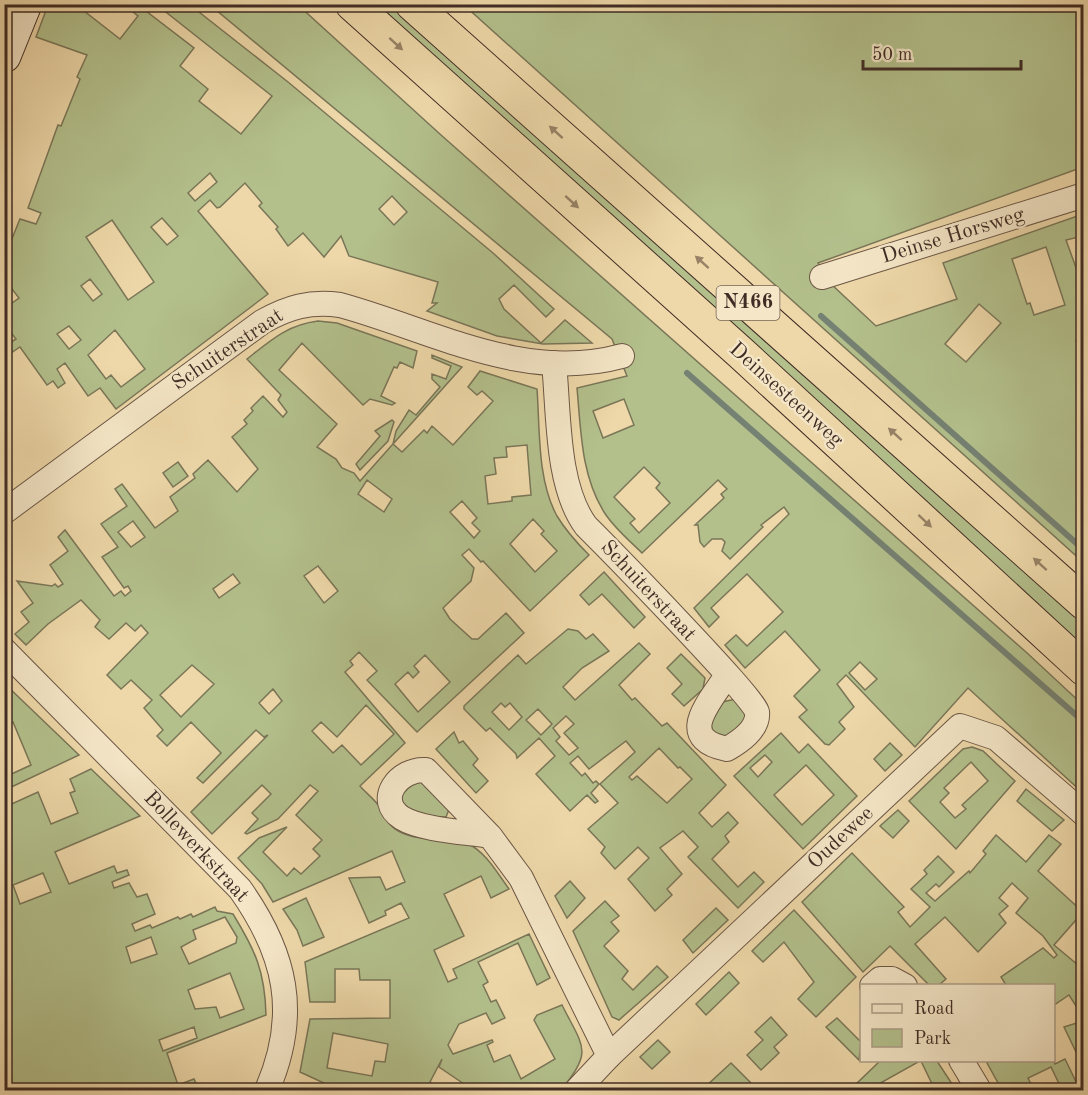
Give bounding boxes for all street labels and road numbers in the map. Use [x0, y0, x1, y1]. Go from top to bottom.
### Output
street label: Deinse Horsweg [879, 204, 1028, 268]
road number: N466 [716, 286, 780, 320]
street label: Schuiterstraat [169, 305, 287, 395]
street label: Deinsesteenweg [725, 339, 847, 452]
street label: Schuiterstraat [596, 537, 700, 645]
street label: Bollewerkstraat [139, 787, 253, 907]
street label: Oudewee [804, 803, 878, 873]

